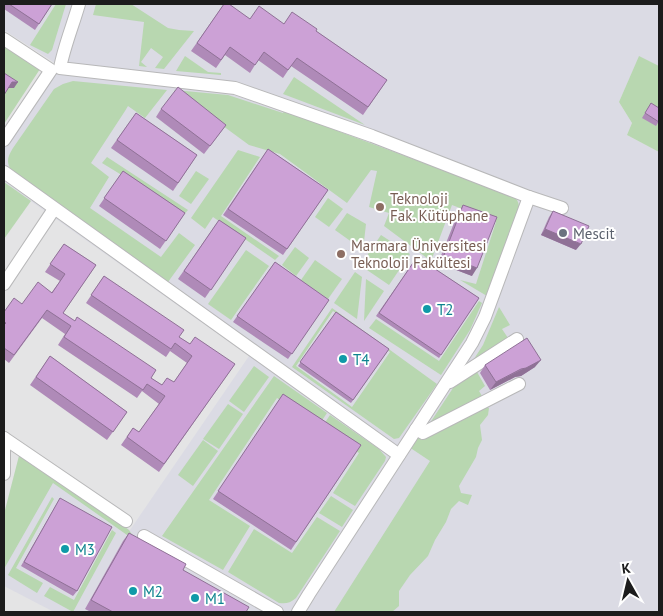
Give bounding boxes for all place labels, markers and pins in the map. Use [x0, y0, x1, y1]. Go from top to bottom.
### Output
place label: Teknoloji Fak. Kütüphane [390, 189, 488, 225]
marker: Teknoloji Fak. Kütüphane [374, 201, 386, 213]
place label: Mescit [573, 224, 615, 243]
marker: Mescit [557, 227, 569, 239]
place label: Marmara Üniversitesi Teknoloji Fakültesi [351, 236, 487, 272]
marker: Marmara Üniversitesi Teknoloji Fakültesi [335, 248, 347, 260]
place label: T2 [437, 300, 454, 319]
marker: T2 [421, 303, 433, 315]
place label: T4 [353, 350, 370, 369]
marker: T4 [337, 353, 349, 365]
place label: M3 [75, 540, 95, 559]
marker: M3 [59, 543, 71, 555]
place label: M2 [143, 582, 163, 601]
marker: M2 [127, 585, 139, 597]
place label: M1 [205, 589, 225, 608]
marker: M1 [189, 592, 201, 604]

